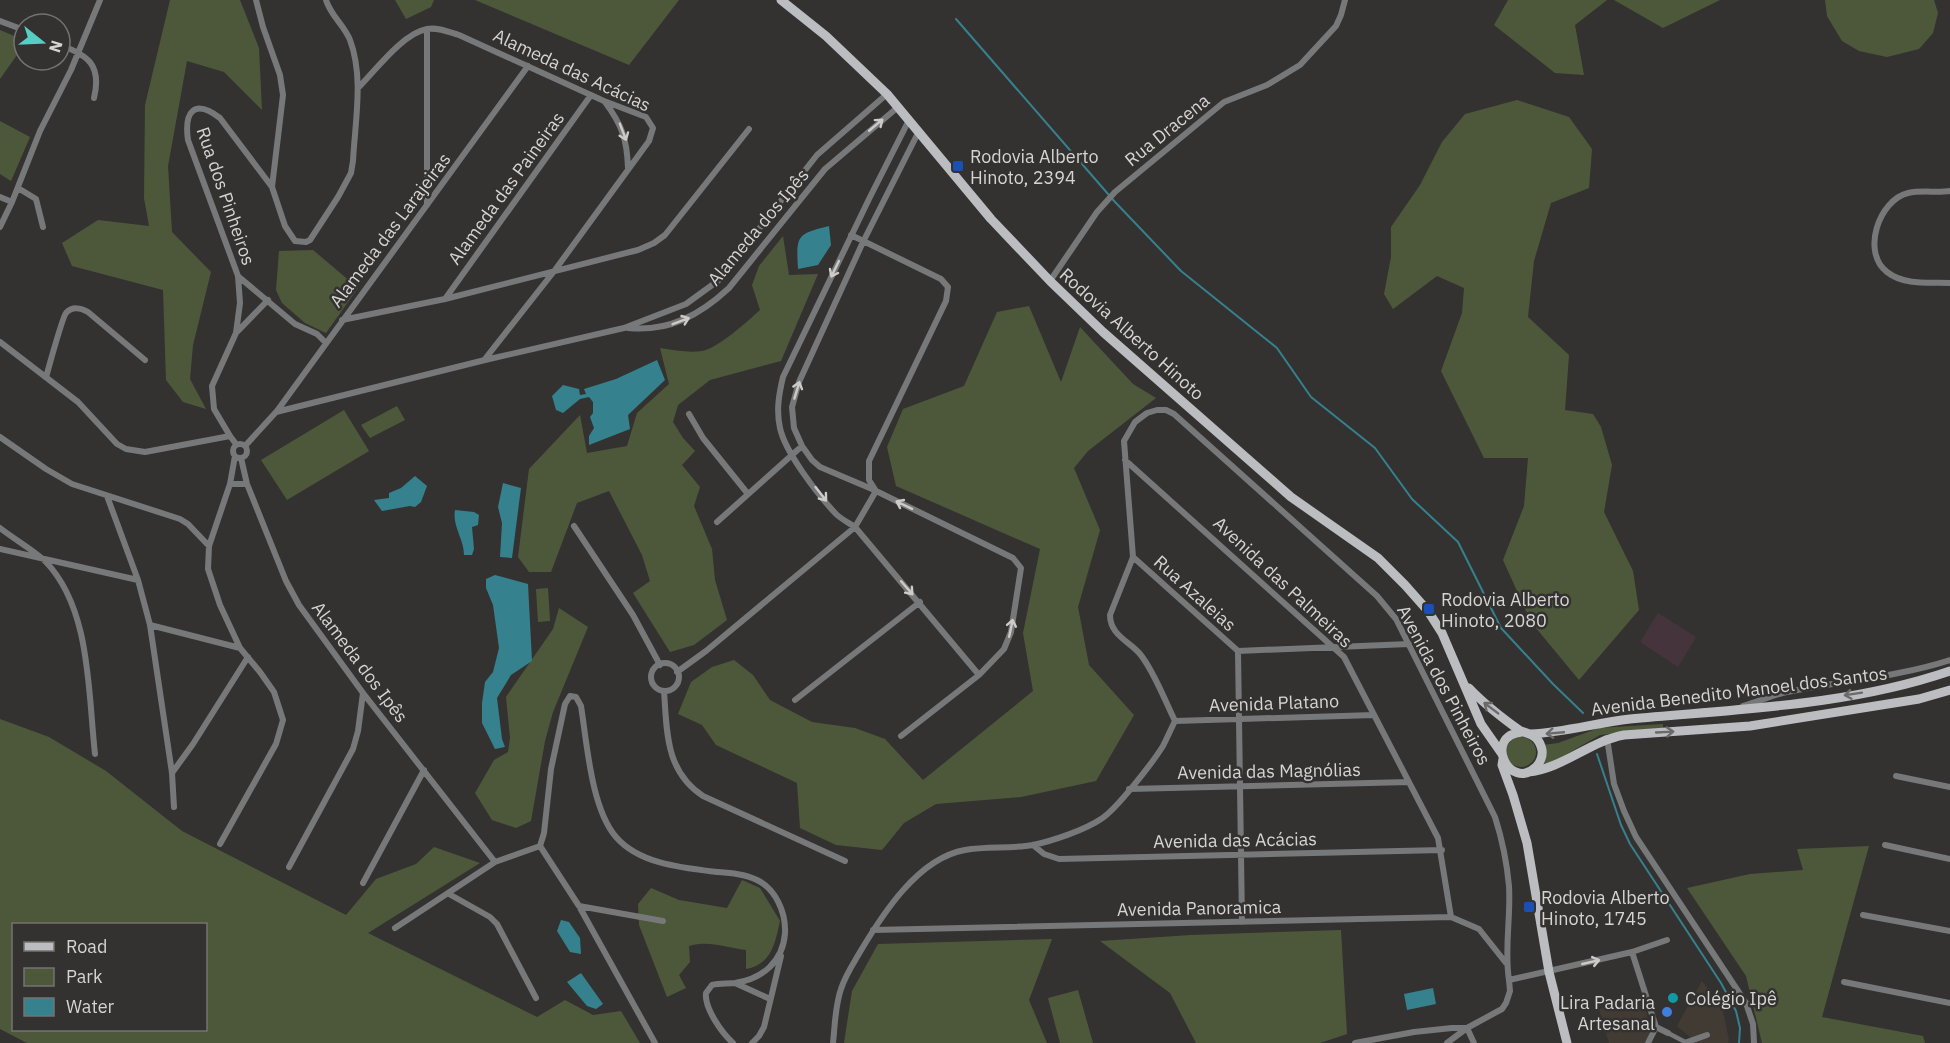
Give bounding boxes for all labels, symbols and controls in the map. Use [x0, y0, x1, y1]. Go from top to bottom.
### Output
north arrow [12, 12, 72, 72]
street label: Alameda das Acácias [490, 23, 654, 117]
text: N [45, 38, 68, 55]
street label: Rua Dracena [1120, 89, 1214, 171]
street label: Alameda das Paineiras [443, 107, 569, 269]
one-way arrow [868, 118, 883, 132]
one-way arrow [618, 123, 629, 141]
street label: Rua dos Pinheiros [192, 124, 260, 268]
place label: Rodovia Alberto Hinoto, 2394 [970, 145, 1099, 189]
street label: Alameda das Larajeiras [324, 148, 456, 312]
marker: Rodovia Alberto Hinoto, 2394 [951, 159, 965, 173]
street label: Alameda dos Ipês [702, 164, 814, 290]
one-way arrow [829, 259, 840, 277]
street label: Rodovia Alberto Hinoto [1055, 263, 1209, 405]
one-way arrow [671, 315, 690, 326]
one-way arrow [792, 381, 803, 400]
one-way arrow [814, 486, 827, 502]
one-way arrow [896, 499, 914, 511]
street label: Avenida das Palmeiras [1209, 511, 1357, 653]
street label: Rua Azaleias [1149, 550, 1241, 636]
one-way arrow [900, 580, 914, 595]
place label: Rodovia Alberto Hinoto, 2080 [1441, 588, 1570, 632]
street label: Alameda dos Ipês [307, 597, 413, 727]
street label: Avenida dos Pinheiros [1392, 601, 1496, 769]
marker: Rodovia Alberto Hinoto, 2080 [1422, 602, 1436, 616]
one-way arrow [1006, 619, 1017, 638]
street label: Avenida Benedito Manoel dos Santos [1589, 661, 1889, 721]
street label: Avenida Platano [1208, 689, 1340, 717]
one-way arrow [1843, 689, 1863, 700]
one-way arrow [1484, 702, 1500, 715]
one-way arrow [1655, 727, 1675, 738]
one-way arrow [1546, 728, 1566, 739]
street label: Avenida das Magnólias [1177, 758, 1361, 784]
street label: Avenida das Acácias [1153, 827, 1317, 853]
place label: Rodovia Alberto Hinoto, 1745 [1541, 886, 1670, 930]
street label: Avenida Panoramica [1117, 895, 1282, 921]
marker: Rodovia Alberto Hinoto, 1745 [1522, 900, 1536, 914]
legend [12, 923, 207, 1031]
text: Road [66, 935, 107, 958]
one-way arrow [1581, 955, 1600, 967]
text: Park [66, 965, 103, 988]
place label: Colégio Ipê [1685, 987, 1777, 1010]
place label: Lira Padaria Artesanal [1560, 991, 1655, 1035]
marker: Colégio Ipê [1666, 991, 1680, 1005]
text: Water [66, 995, 115, 1018]
marker: Lira Padaria Artesanal [1660, 1005, 1674, 1019]

